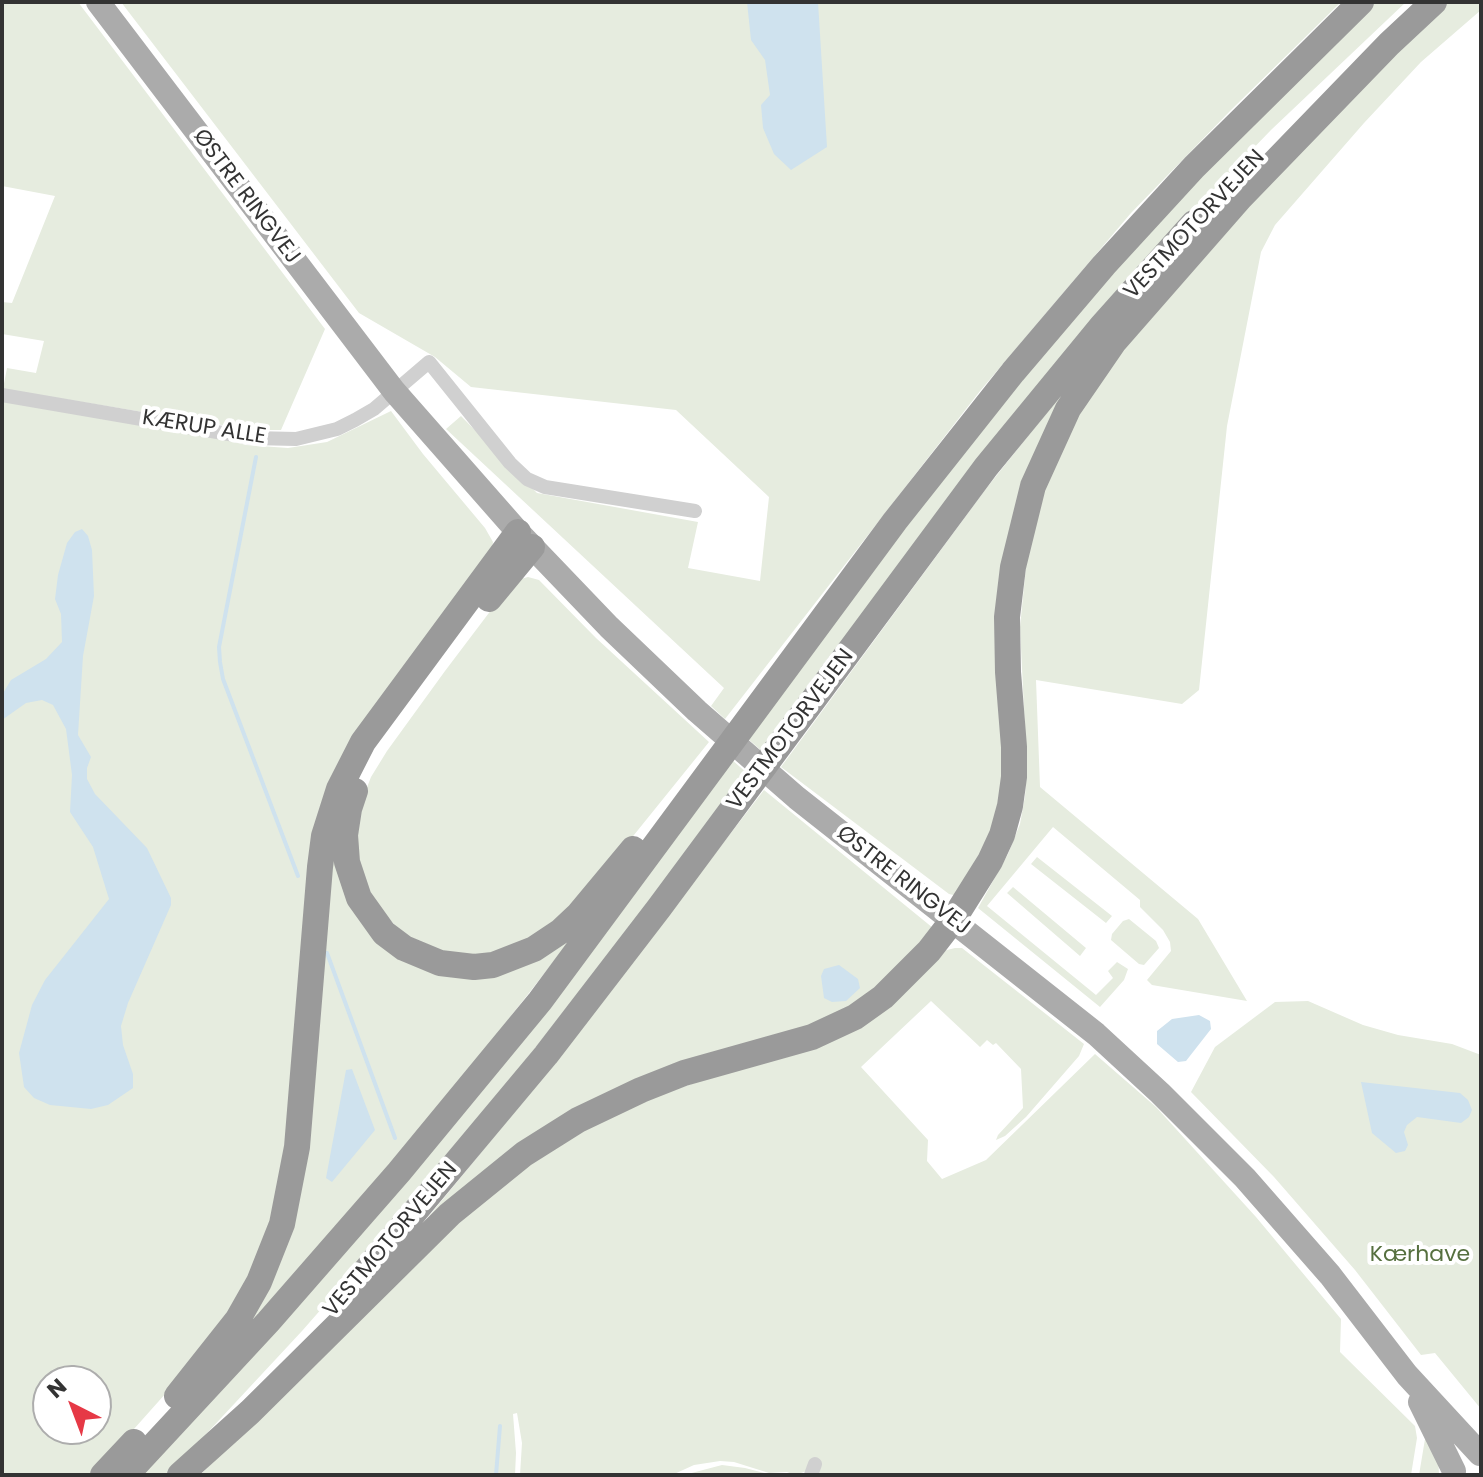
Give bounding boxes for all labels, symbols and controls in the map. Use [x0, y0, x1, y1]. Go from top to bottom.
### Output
street label: ØSTRE RINGVEJ [187, 124, 305, 270]
street label: VESTMOTORVEJEN [1119, 145, 1271, 305]
street label: KÆRUP ALLE [140, 405, 268, 451]
street label: VESTMOTORVEJEN [722, 644, 860, 816]
street label: ØSTRE RINGVEJ [831, 821, 975, 941]
street label: VESTMOTORVEJEN [318, 1157, 464, 1323]
park label: Kærhave [1370, 1242, 1470, 1268]
north arrow [32, 1365, 112, 1445]
text: N [40, 1371, 73, 1405]

